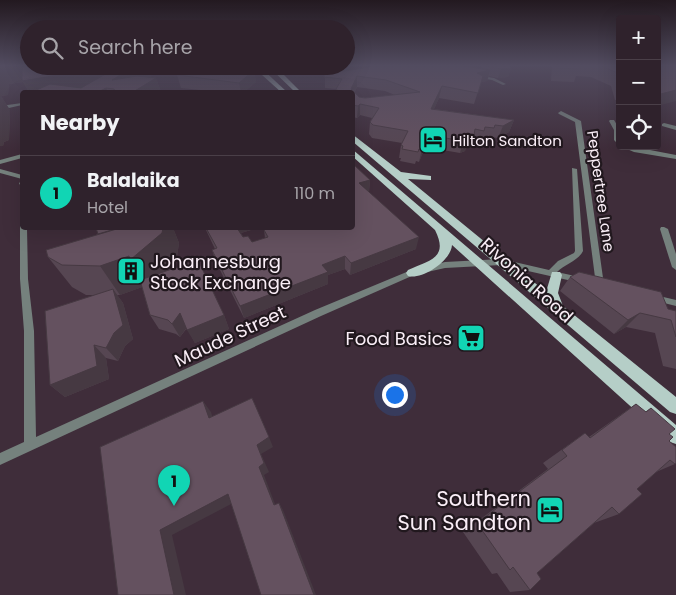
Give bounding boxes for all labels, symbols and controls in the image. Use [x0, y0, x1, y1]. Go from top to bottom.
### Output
map controls [616, 15, 661, 150]
button: + [616, 15, 661, 60]
search box [20, 20, 355, 75]
icon: search [38, 34, 66, 62]
text: Search here [78, 34, 192, 61]
button: − [616, 60, 661, 105]
button: locate [616, 105, 661, 150]
text: Nearby [40, 108, 120, 137]
hotel icon: Hilton Sandton [418, 125, 448, 155]
street label: Peppertree Lane [582, 129, 620, 253]
place label: Hilton Sandton [452, 130, 562, 151]
text: Balalaika [87, 167, 180, 194]
text: 1 [53, 182, 59, 205]
text: 110 m [294, 182, 335, 205]
text: Hotel [87, 196, 128, 219]
street label: Rivonia Road [475, 232, 579, 328]
place label: Johannesburg Stock Exchange [150, 249, 291, 295]
building icon: Johannesburg Stock Exchange [116, 256, 146, 286]
street label: Maude Street [170, 299, 290, 373]
supermarket icon: Food Basics [456, 323, 486, 353]
place label: Food Basics [346, 326, 452, 351]
your location [382, 382, 408, 408]
pin: 1 [158, 465, 190, 506]
place label: Southern Sun Sandton [398, 484, 531, 537]
hotel icon: Southern Sun Sandton [535, 495, 565, 525]

